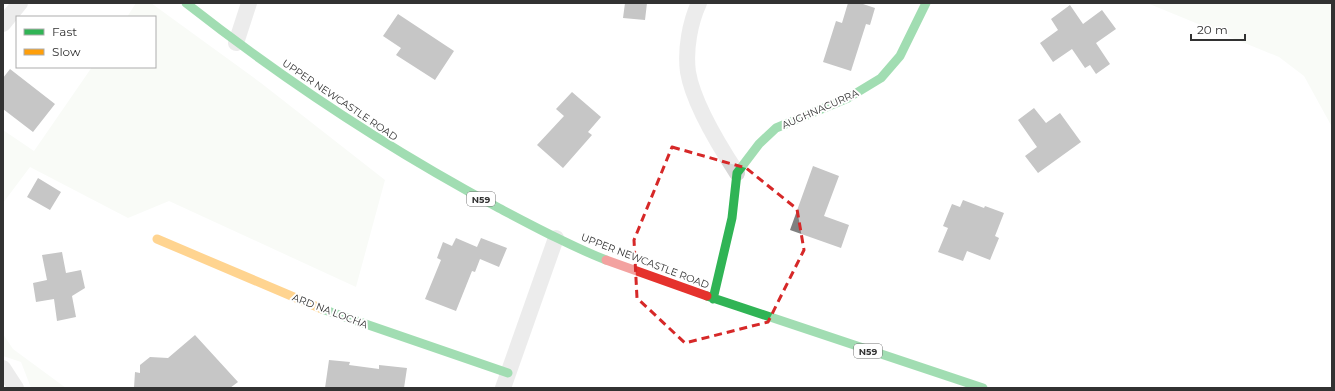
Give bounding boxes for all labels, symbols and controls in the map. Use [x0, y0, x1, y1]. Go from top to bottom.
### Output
legend [16, 16, 156, 68]
scale bar [1191, 16, 1245, 42]
text: 20 m [1197, 22, 1228, 37]
text: Fast [52, 24, 77, 39]
text: Slow [52, 44, 81, 59]
street label: UPPER NEWCASTLE ROAD [280, 57, 400, 143]
street label: AUGHNACURRA [780, 86, 861, 132]
road number: N59 [467, 192, 495, 206]
street label: UPPER NEWCASTLE ROAD [579, 231, 711, 291]
street label: ARD NA LOCHA [290, 291, 370, 332]
road number: N59 [854, 344, 882, 358]

